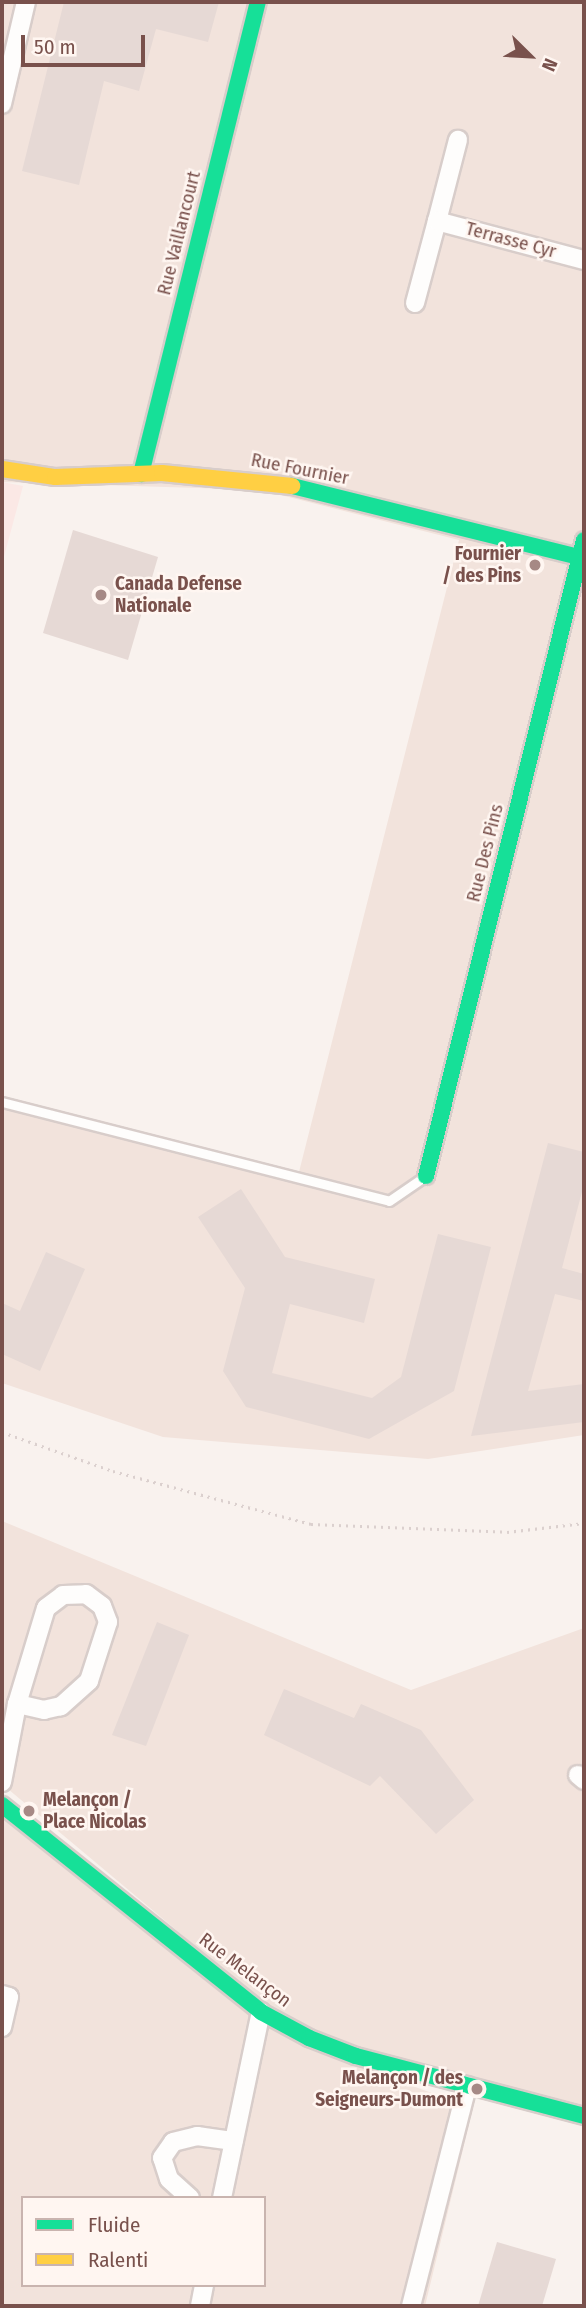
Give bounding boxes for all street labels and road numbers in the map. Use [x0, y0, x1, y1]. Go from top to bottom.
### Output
street label: Rue Vaillancourt [153, 169, 205, 297]
street label: Terrasse Cyr [463, 217, 559, 263]
street label: Rue Fournier [249, 448, 351, 490]
street label: Rue Des Pins [462, 802, 508, 904]
street label: Rue Melançon [195, 1928, 295, 2012]

